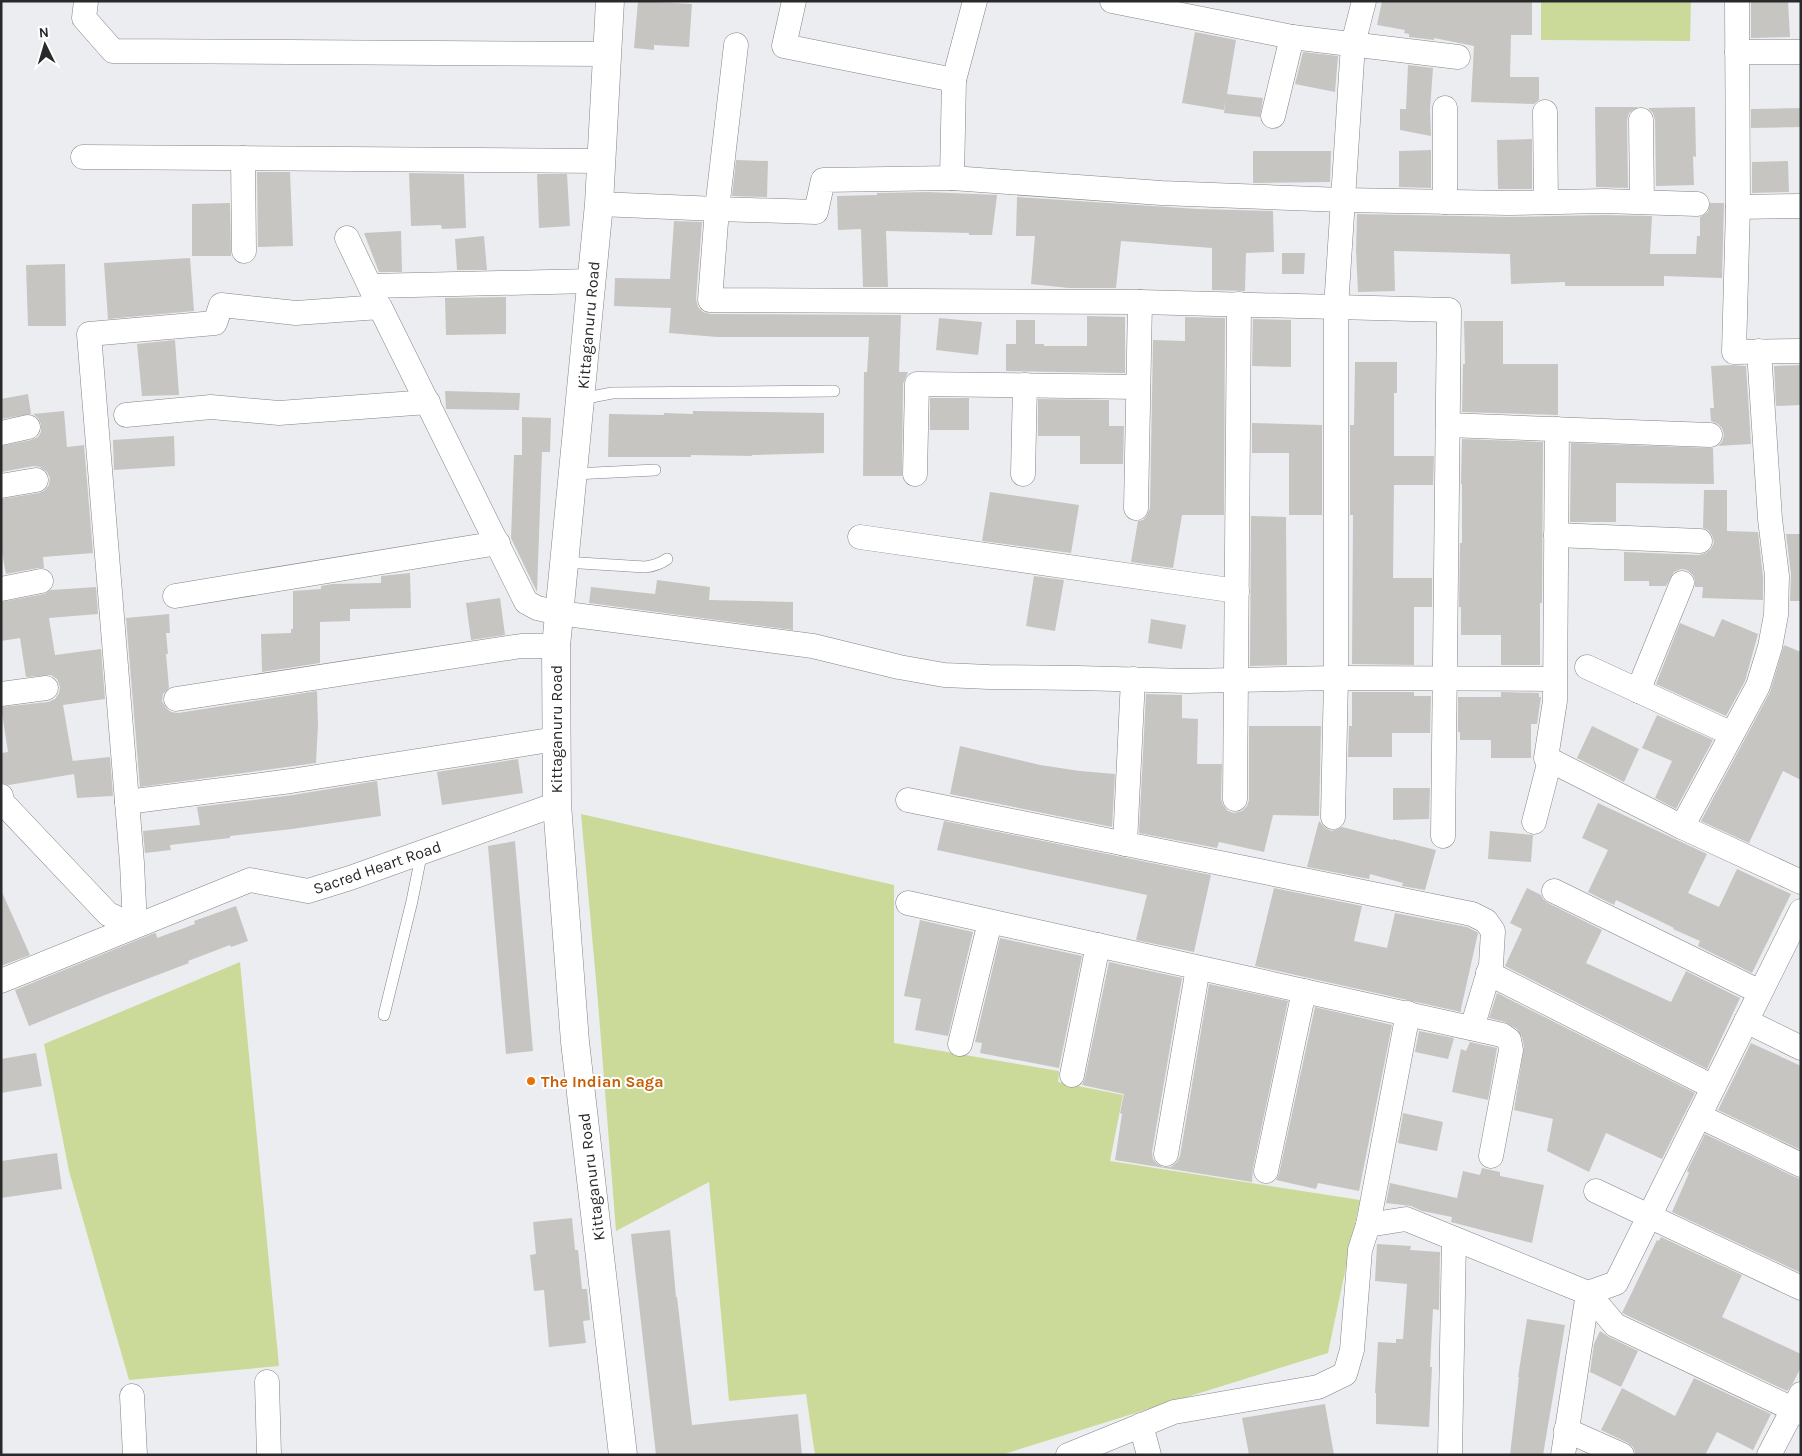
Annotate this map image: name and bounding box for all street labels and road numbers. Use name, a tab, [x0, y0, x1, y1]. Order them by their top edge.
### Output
street label: Kittaganuru Road	[573, 260, 604, 390]
street label: Kittaganuru Road	[547, 665, 566, 793]
street label: Sacred Heart Road	[311, 837, 444, 898]
street label: Kittaganuru Road	[574, 1112, 609, 1242]

